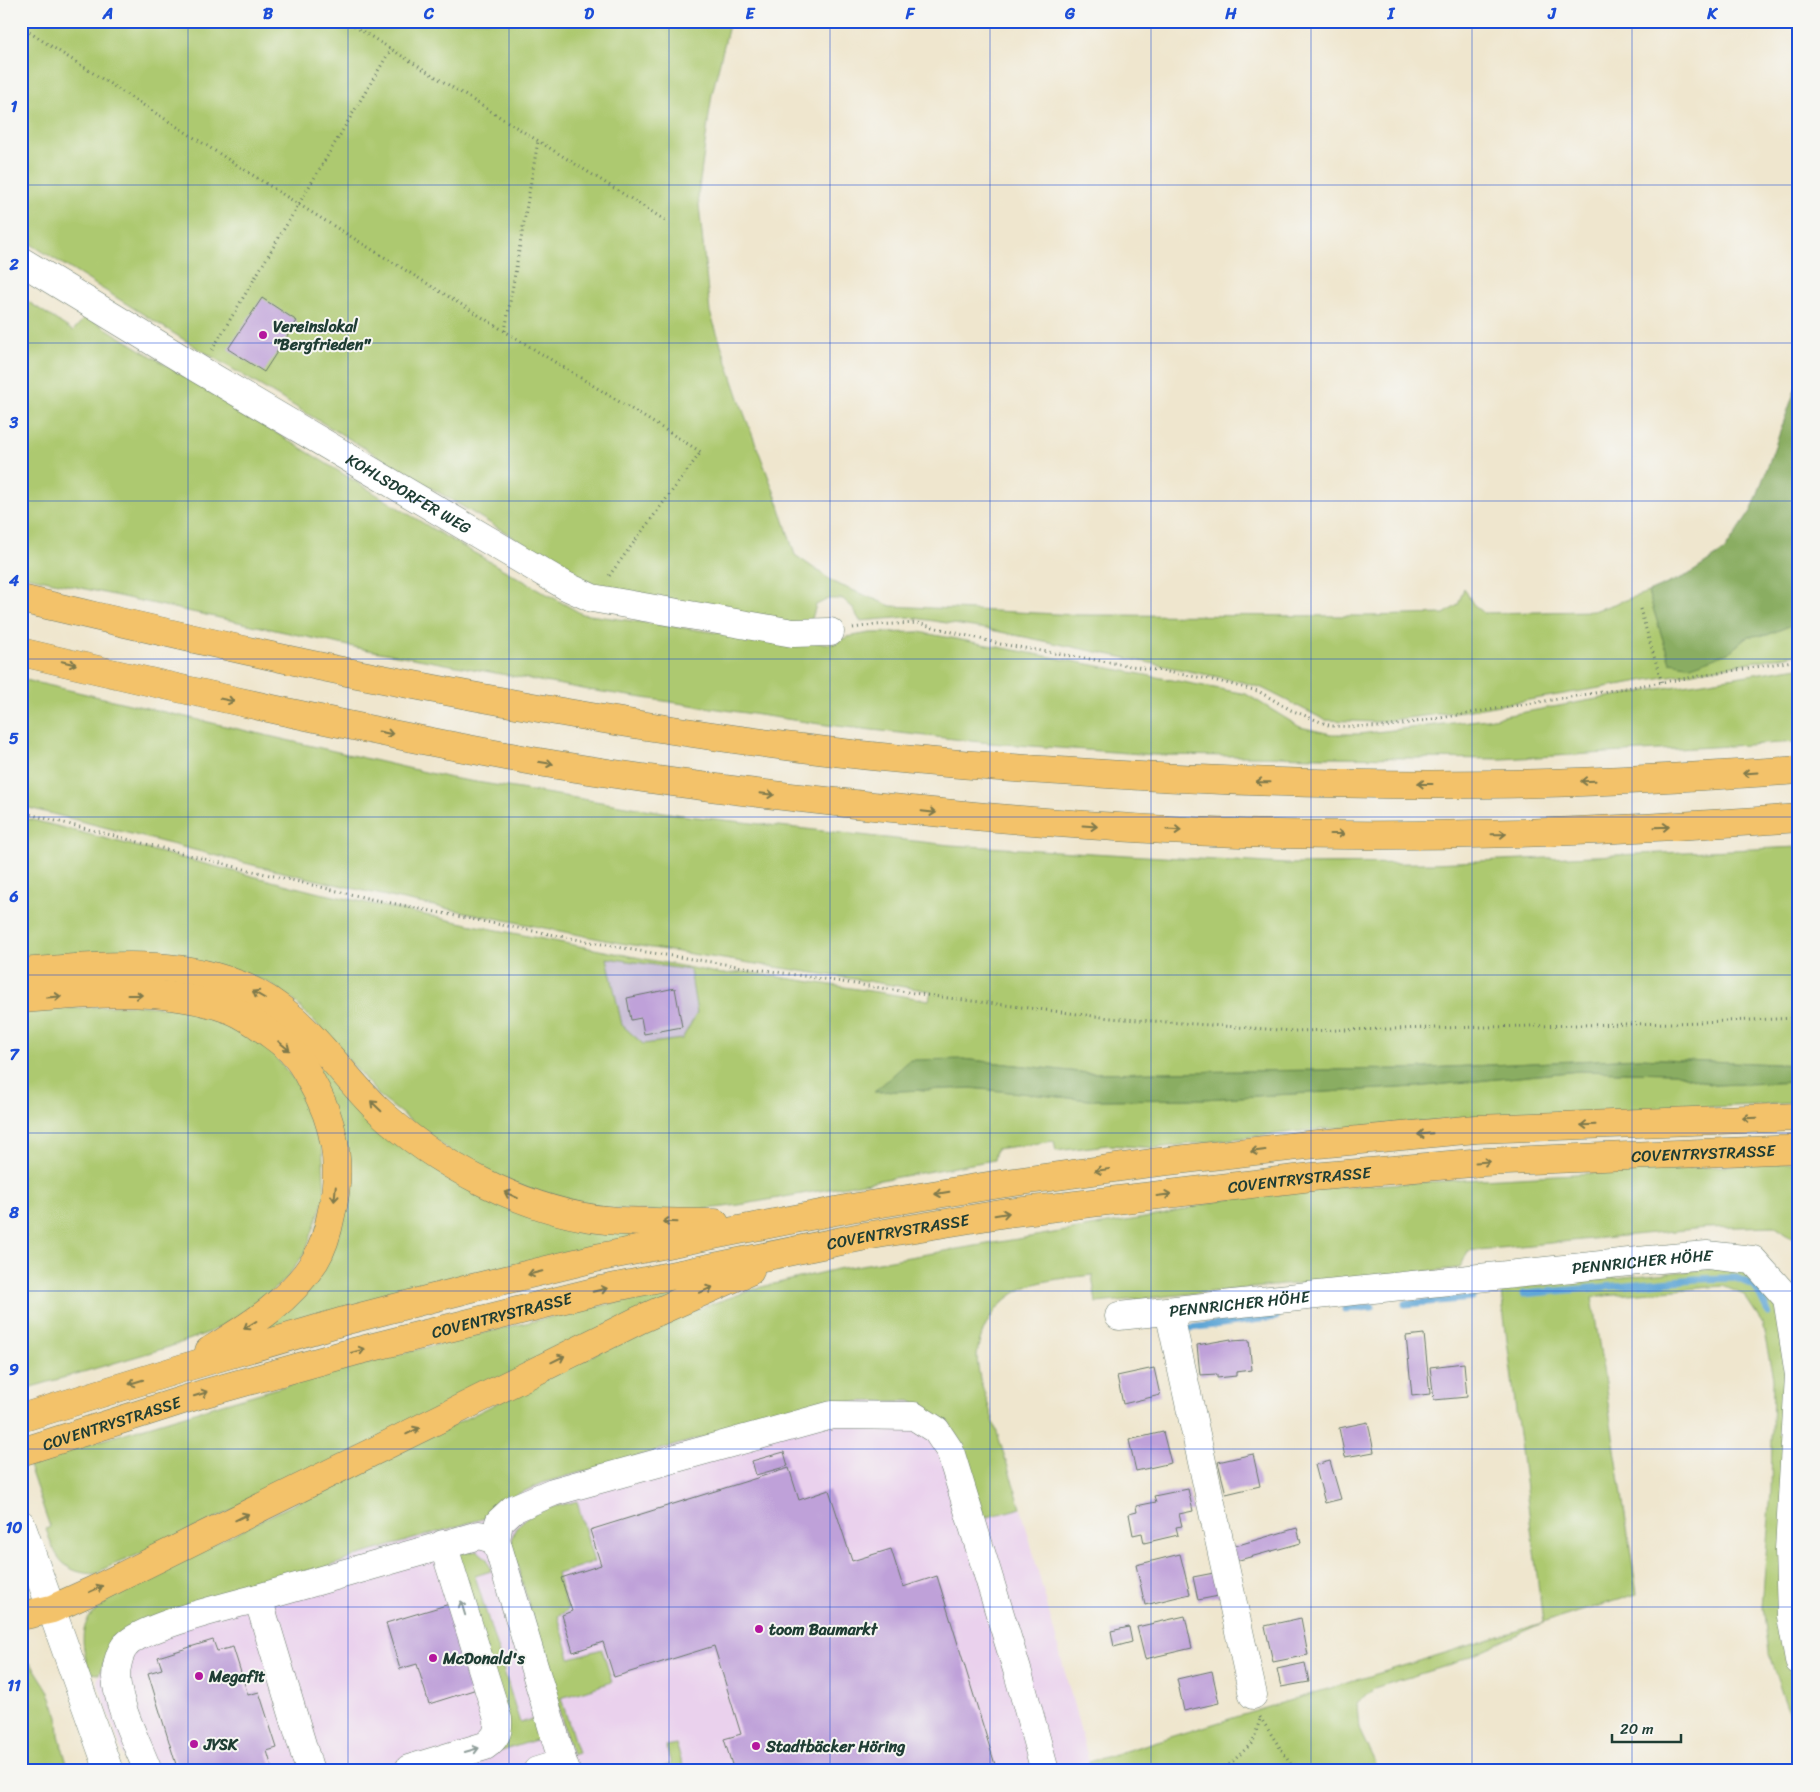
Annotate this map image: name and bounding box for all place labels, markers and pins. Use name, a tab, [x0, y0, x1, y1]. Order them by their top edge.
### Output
place label: Vereinslokal "Bergfrieden"	[273, 312, 372, 359]
marker: Vereinslokal "Bergfrieden"	[257, 329, 269, 341]
place label: toom Baumarkt	[769, 1615, 879, 1644]
marker: toom Baumarkt	[753, 1623, 765, 1635]
place label: McDonald's	[442, 1644, 525, 1673]
marker: McDonald's	[427, 1652, 439, 1664]
place label: Megafit	[208, 1662, 265, 1691]
marker: Megafit	[193, 1670, 205, 1682]
place label: JYSK	[203, 1730, 239, 1759]
place label: Stadtbäcker Höring	[765, 1732, 906, 1761]
marker: JYSK	[188, 1738, 200, 1750]
marker: Stadtbäcker Höring	[750, 1740, 762, 1752]

